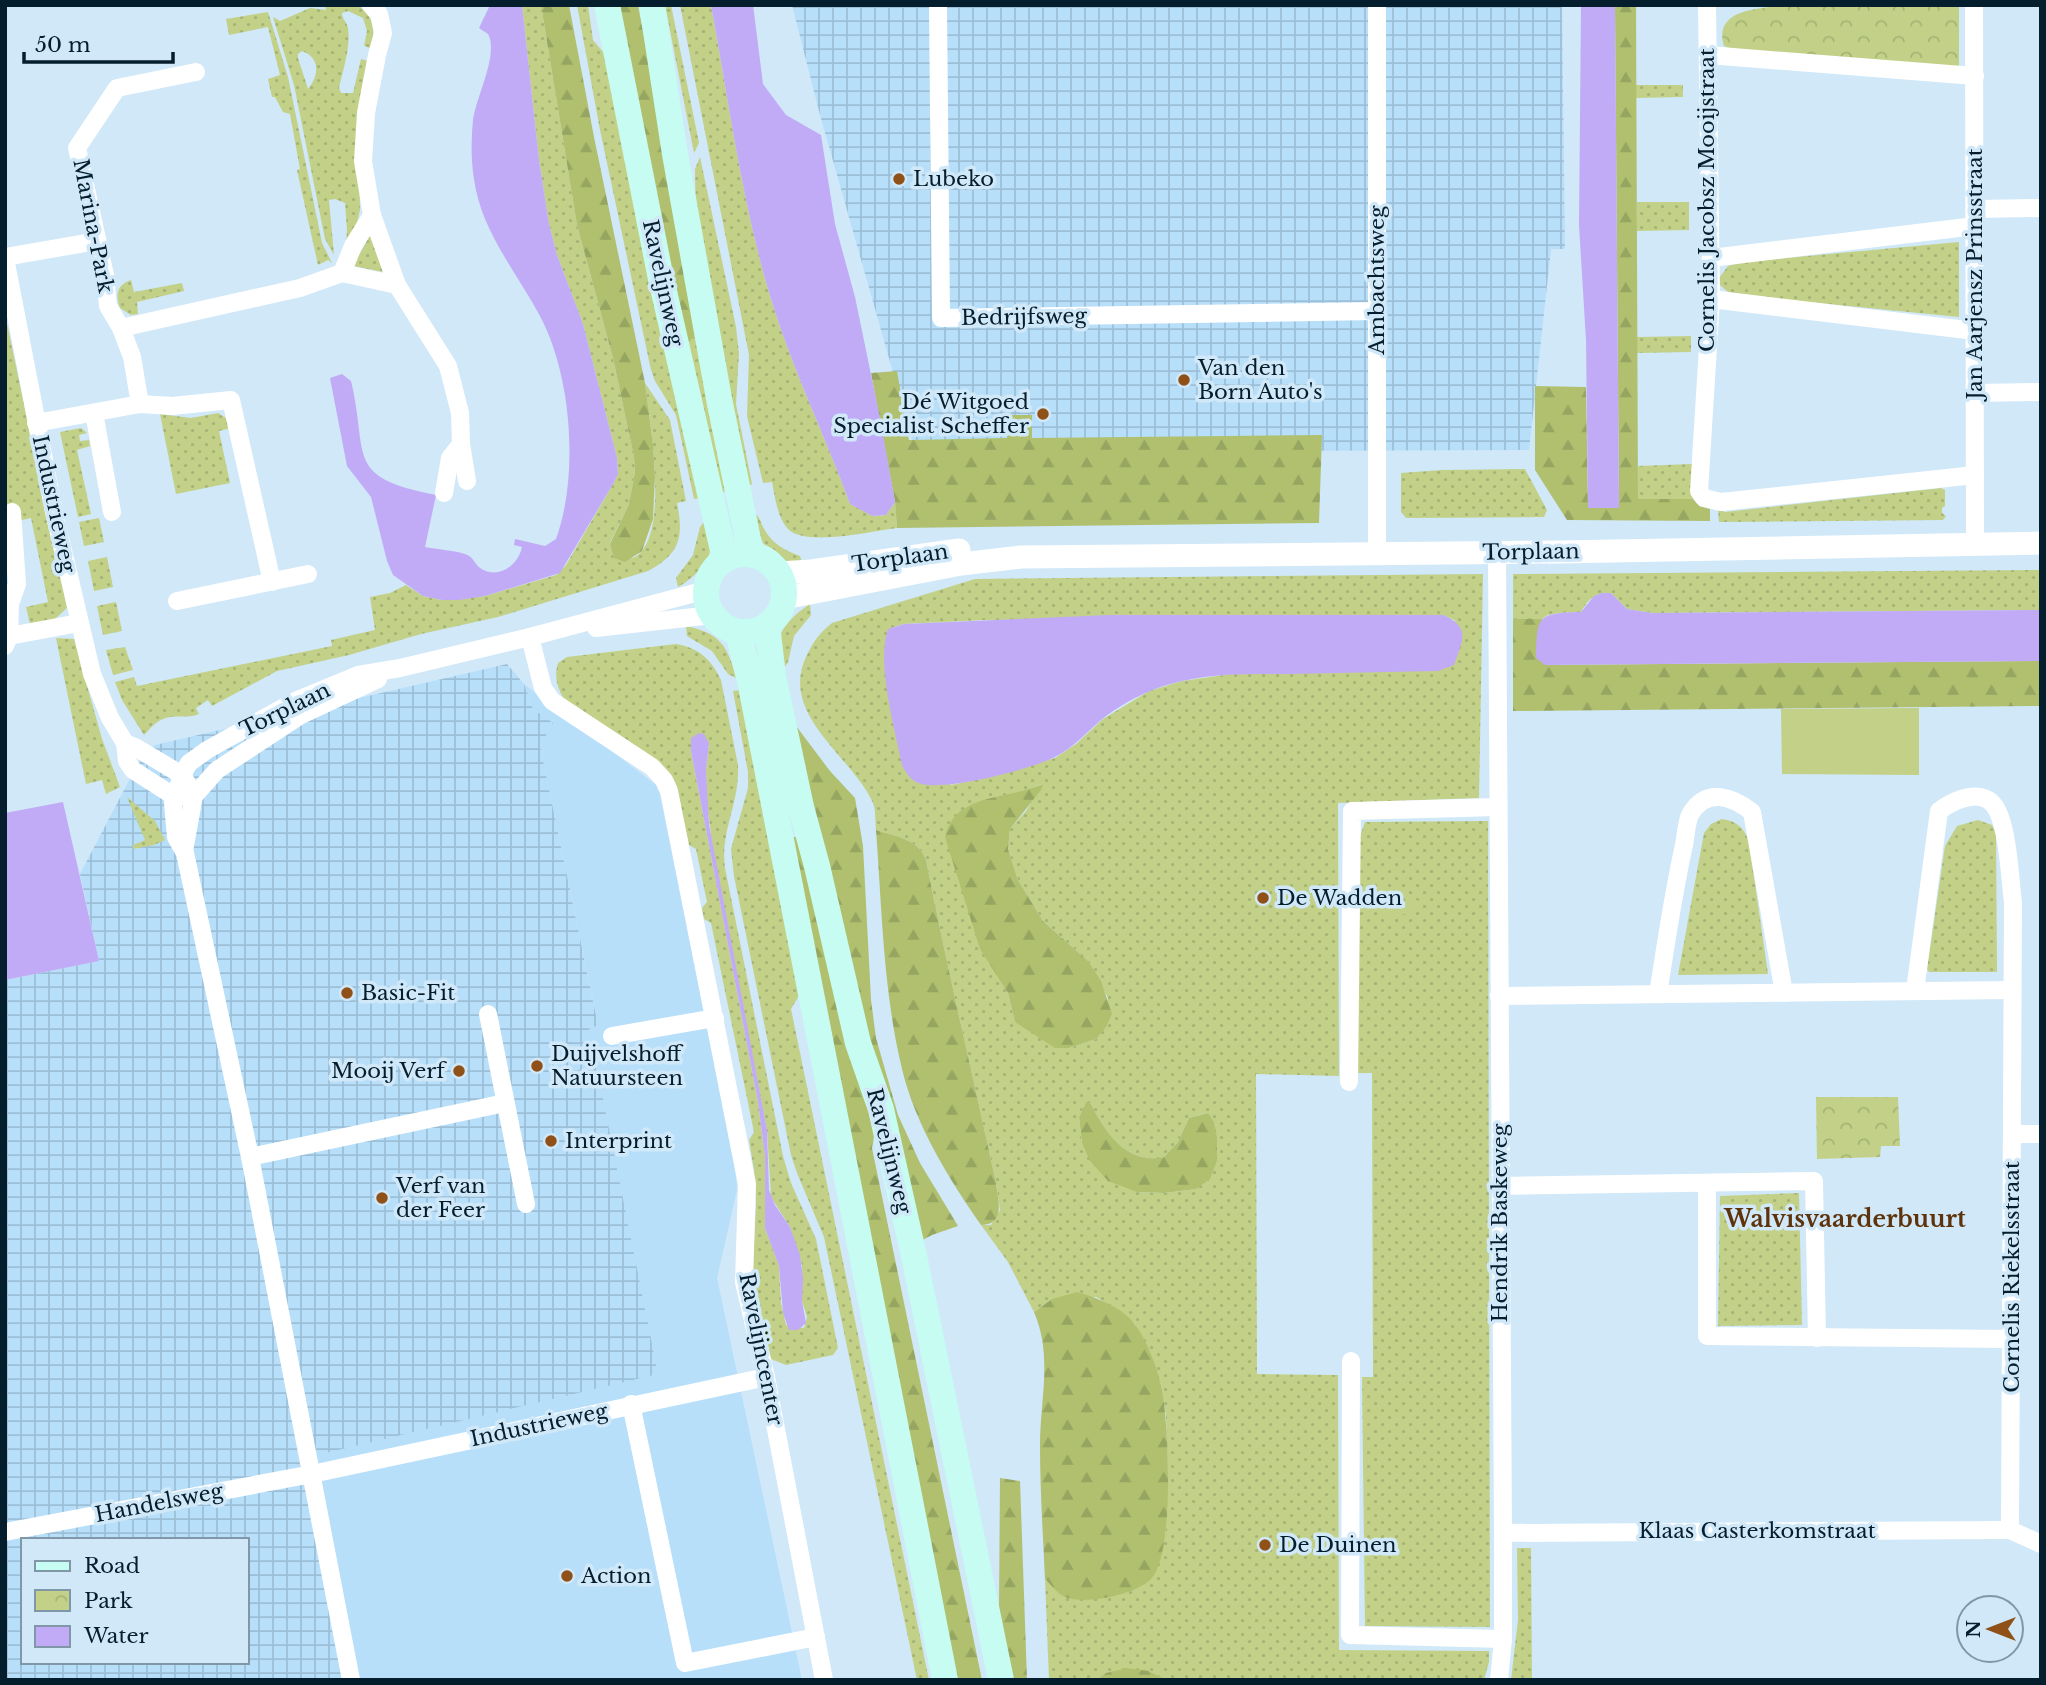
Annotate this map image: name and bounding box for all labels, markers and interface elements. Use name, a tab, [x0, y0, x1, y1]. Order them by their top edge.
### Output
scale bar	[24, 21, 173, 65]
text: 50 m	[35, 32, 91, 58]
street label: Cornelis Jacobsz Mooijstraat	[1694, 48, 1720, 352]
street label: Jan Aarjensz Prinsstraat	[1962, 148, 1988, 403]
street label: Marina-Park	[67, 157, 119, 295]
place label: Lubeko	[913, 166, 994, 192]
marker: Lubeko	[891, 171, 907, 187]
street label: Ambachtsweg	[1364, 205, 1390, 356]
street label: Ravelijnweg	[637, 217, 689, 349]
street label: Bedrijfsweg	[961, 303, 1088, 331]
place label: Van den Born Auto's	[1197, 355, 1323, 405]
marker: Van den Born Auto's	[1176, 372, 1192, 388]
place label: Dé Witgoed Specialist Scheffer	[833, 389, 1029, 439]
marker: Dé Witgoed Specialist Scheffer	[1035, 406, 1051, 422]
street label: Industrieweg	[27, 433, 81, 576]
street label: Torplaan	[850, 538, 950, 578]
street label: Torplaan	[1482, 538, 1580, 566]
street label: Torplaan	[236, 677, 334, 743]
place label: De Wadden	[1277, 885, 1402, 911]
marker: De Wadden	[1255, 890, 1271, 906]
place label: Basic-Fit	[361, 980, 455, 1006]
marker: Basic-Fit	[339, 985, 355, 1001]
place label: Duijvelshoff Natuursteen	[551, 1041, 684, 1091]
place label: Mooij Verf	[331, 1058, 447, 1084]
marker: Duijvelshoff Natuursteen	[529, 1058, 545, 1074]
marker: Mooij Verf	[451, 1063, 467, 1079]
street label: Ravelijnweg	[861, 1085, 917, 1217]
street label: Hendrik Baskeweg	[1487, 1123, 1513, 1322]
place label: Interprint	[565, 1128, 672, 1154]
marker: Interprint	[543, 1133, 559, 1149]
street label: Cornelis Riekelsstraat	[1999, 1161, 2025, 1393]
place label: Verf van der Feer	[395, 1173, 486, 1223]
marker: Verf van der Feer	[374, 1190, 390, 1206]
district label: Walvisvaarderbuurt	[1723, 1205, 1966, 1233]
street label: Ravelijncenter	[733, 1271, 789, 1427]
street label: Industrieweg	[468, 1398, 611, 1452]
street label: Handelsweg	[93, 1478, 226, 1528]
street label: Klaas Casterkomstraat	[1638, 1518, 1876, 1544]
place label: De Duinen	[1279, 1532, 1396, 1558]
marker: De Duinen	[1257, 1537, 1273, 1553]
legend	[21, 1538, 248, 1664]
text: Road	[84, 1553, 140, 1579]
place label: Action	[580, 1563, 651, 1589]
marker: Action	[559, 1568, 575, 1584]
text: Park	[84, 1588, 133, 1614]
north arrow	[1955, 1594, 2025, 1664]
text: N	[1962, 1620, 1985, 1638]
text: Water	[83, 1623, 148, 1649]

